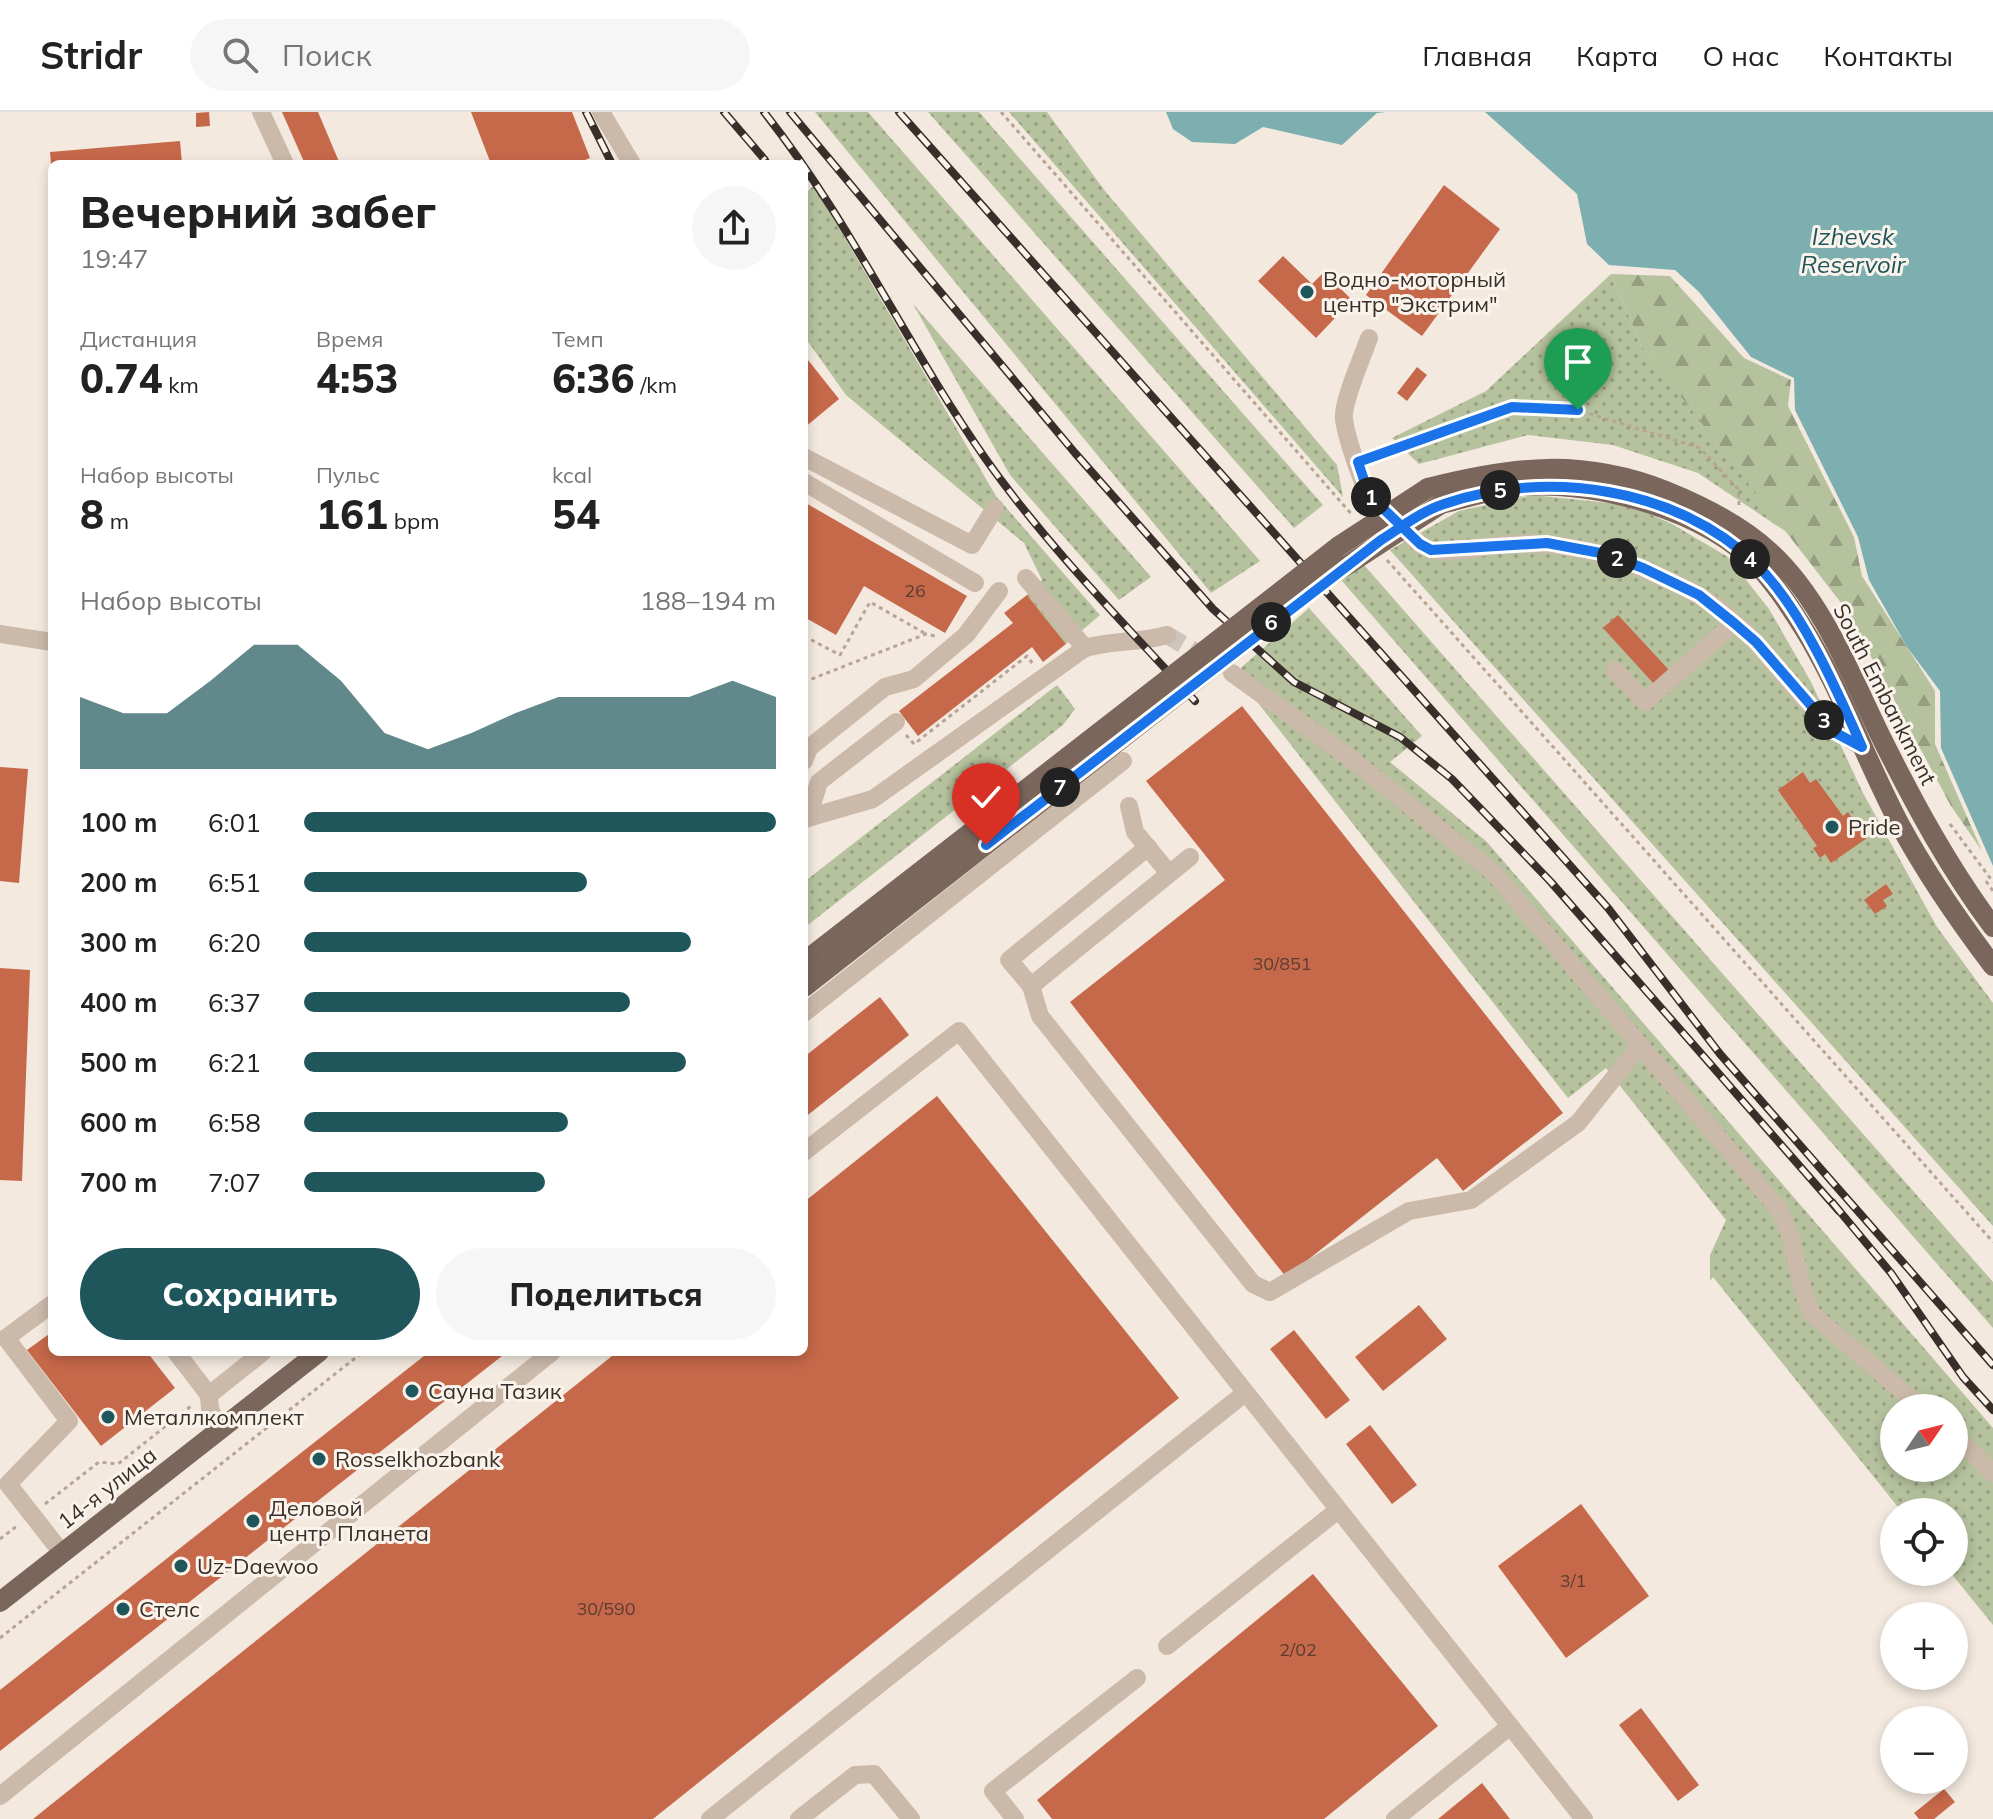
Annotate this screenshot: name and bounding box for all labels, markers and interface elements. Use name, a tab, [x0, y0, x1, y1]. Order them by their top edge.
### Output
search box	[190, 19, 750, 91]
text: Stridr	[40, 31, 142, 79]
icon: search	[218, 33, 262, 77]
text: Поиск	[282, 36, 372, 74]
text: Главная	[1422, 38, 1532, 73]
text: Карта	[1576, 38, 1658, 73]
text: О нас	[1702, 38, 1779, 73]
text: Контакты	[1823, 38, 1953, 73]
text: Вечерний забег	[80, 184, 436, 239]
button: share	[692, 186, 776, 270]
water label: Izhevsk Reservoir	[1801, 221, 1907, 279]
text: 19:47	[80, 242, 148, 275]
place label: Водно-моторный центр "Экстрим"	[1323, 265, 1506, 318]
marker: Водно-моторный центр "Экстрим"	[1298, 283, 1316, 301]
text: Дистанция	[80, 325, 197, 353]
text: Время	[316, 325, 383, 353]
text: Темп	[552, 325, 604, 353]
pin	[1544, 328, 1612, 410]
icon: arrive	[1556, 340, 1600, 384]
text: 0.74	[80, 353, 162, 403]
text: 4:53	[316, 353, 398, 403]
text: 6:36	[552, 353, 634, 403]
text: km	[162, 371, 199, 399]
text: /km	[634, 371, 677, 399]
text: Набор высоты	[80, 461, 234, 489]
text: Пульс	[316, 461, 380, 489]
text: kcal	[552, 461, 592, 489]
pin: 5	[1480, 470, 1520, 510]
text: 5	[1493, 476, 1507, 504]
pin: 1	[1351, 477, 1391, 517]
text: 1	[1364, 483, 1378, 511]
text: 8	[80, 489, 104, 539]
text: 161	[316, 489, 388, 539]
text: 54	[552, 489, 600, 539]
text: m	[104, 507, 129, 535]
text: bpm	[388, 507, 439, 535]
pin: 2	[1597, 538, 1637, 578]
pin: 4	[1730, 539, 1770, 579]
text: 2	[1610, 544, 1624, 572]
text: 4	[1743, 545, 1757, 573]
house number: 26	[904, 579, 926, 602]
text: Набор высоты	[80, 584, 262, 617]
text: 188–194 m	[640, 584, 776, 617]
street label: South Embankment	[1827, 599, 1943, 790]
pin: 6	[1251, 602, 1291, 642]
text: 6	[1264, 608, 1278, 636]
pin: 3	[1804, 700, 1844, 740]
text: 3	[1817, 706, 1831, 734]
pin	[952, 763, 1020, 845]
pin: 7	[1040, 767, 1080, 807]
text: 7	[1053, 773, 1067, 801]
icon: check	[964, 775, 1008, 819]
text: 100 m	[80, 806, 157, 839]
text: 6:01	[208, 806, 261, 839]
place label: Pride	[1848, 813, 1901, 841]
marker: Pride	[1823, 818, 1841, 836]
text: 200 m	[80, 866, 157, 899]
text: 6:51	[208, 866, 261, 899]
text: 300 m	[80, 926, 157, 959]
text: 6:20	[208, 926, 261, 959]
house number: 30/851	[1252, 952, 1312, 975]
text: 400 m	[80, 986, 157, 1019]
text: 6:37	[208, 986, 261, 1019]
text: 500 m	[80, 1046, 157, 1079]
text: 6:21	[208, 1046, 261, 1079]
text: 600 m	[80, 1106, 157, 1139]
text: 6:58	[208, 1106, 261, 1139]
text: 700 m	[80, 1166, 157, 1199]
text: 7:07	[208, 1166, 261, 1199]
button: Сохранить	[80, 1248, 420, 1340]
button: Поделиться	[436, 1248, 776, 1340]
place label: Сауна Тазик	[428, 1377, 562, 1405]
marker: Сауна Тазик	[403, 1382, 421, 1400]
north arrow	[1880, 1394, 1968, 1482]
map controls	[1880, 1394, 1968, 1794]
place label: Металлкомплект	[124, 1403, 304, 1431]
marker: Металлкомплект	[99, 1408, 117, 1426]
street label: 14-я улица	[52, 1441, 162, 1535]
place label: Rosselkhozbank	[335, 1445, 501, 1473]
marker: Rosselkhozbank	[310, 1450, 328, 1468]
place label: Деловой центр Планета	[269, 1494, 429, 1547]
button: locate	[1880, 1498, 1968, 1586]
marker: Деловой центр Планета	[244, 1512, 262, 1530]
place label: Uz-Daewoo	[197, 1552, 319, 1580]
marker: Uz-Daewoo	[172, 1557, 190, 1575]
house number: 3/1	[1560, 1569, 1586, 1592]
place label: Стелс	[139, 1595, 200, 1623]
house number: 30/590	[576, 1597, 636, 1620]
marker: Стелс	[114, 1600, 132, 1618]
button: +	[1880, 1602, 1968, 1690]
house number: 2/02	[1279, 1638, 1317, 1661]
button: −	[1880, 1706, 1968, 1794]

